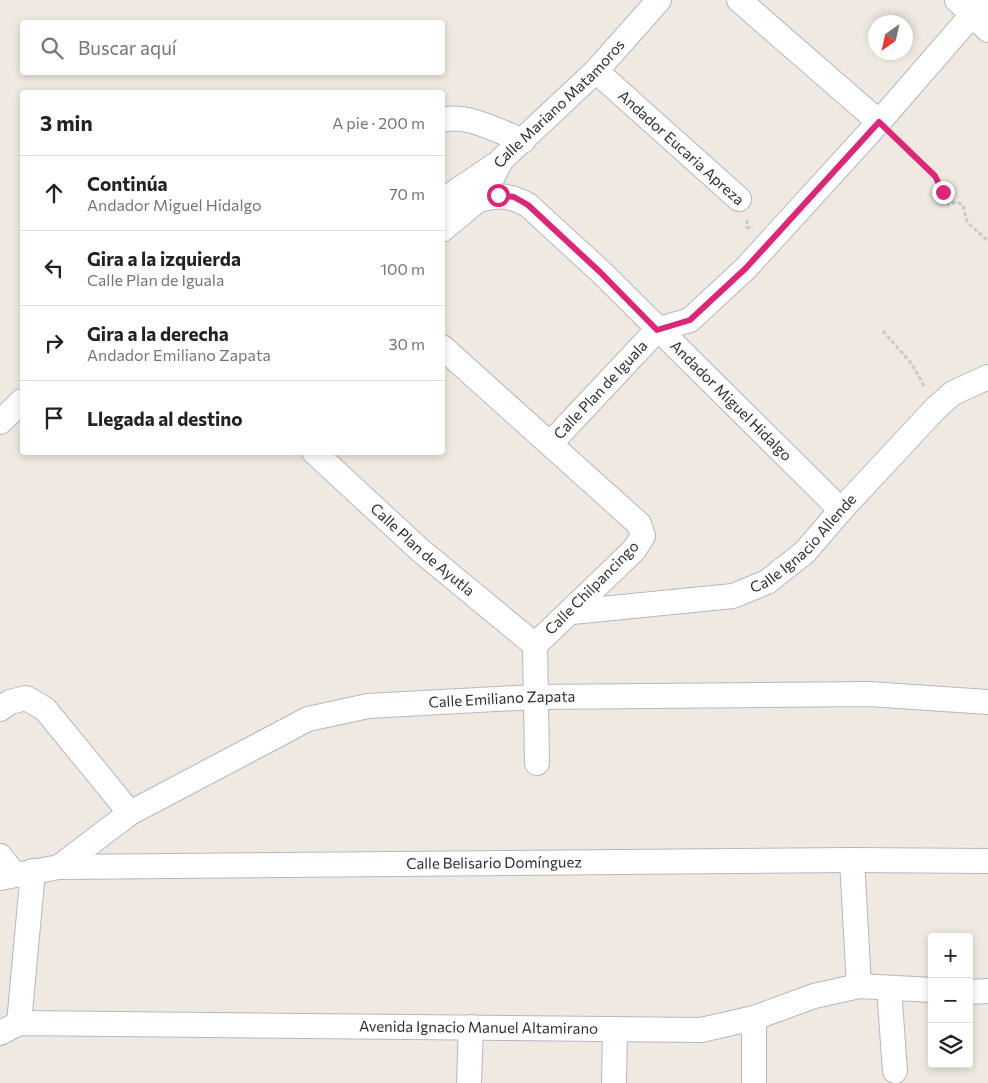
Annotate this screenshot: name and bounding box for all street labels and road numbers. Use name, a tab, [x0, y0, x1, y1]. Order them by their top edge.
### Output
street label: Calle Mariano Matamoros	[489, 35, 628, 170]
street label: Andador Eucaria Apreza	[615, 86, 748, 209]
street label: Calle Plan de Iguala	[549, 336, 651, 443]
street label: Andador Miguel Hidalgo	[667, 336, 796, 464]
street label: Calle Ignacio Allende	[747, 490, 860, 596]
street label: Calle Plan de Ayutla	[367, 499, 479, 599]
street label: Calle Chilpancingo	[541, 537, 642, 638]
street label: Calle Emiliano Zapata	[428, 687, 575, 711]
street label: Calle Belisario Domínguez	[406, 852, 582, 872]
street label: Avenida Ignacio Manuel Altamirano	[359, 1016, 598, 1037]

